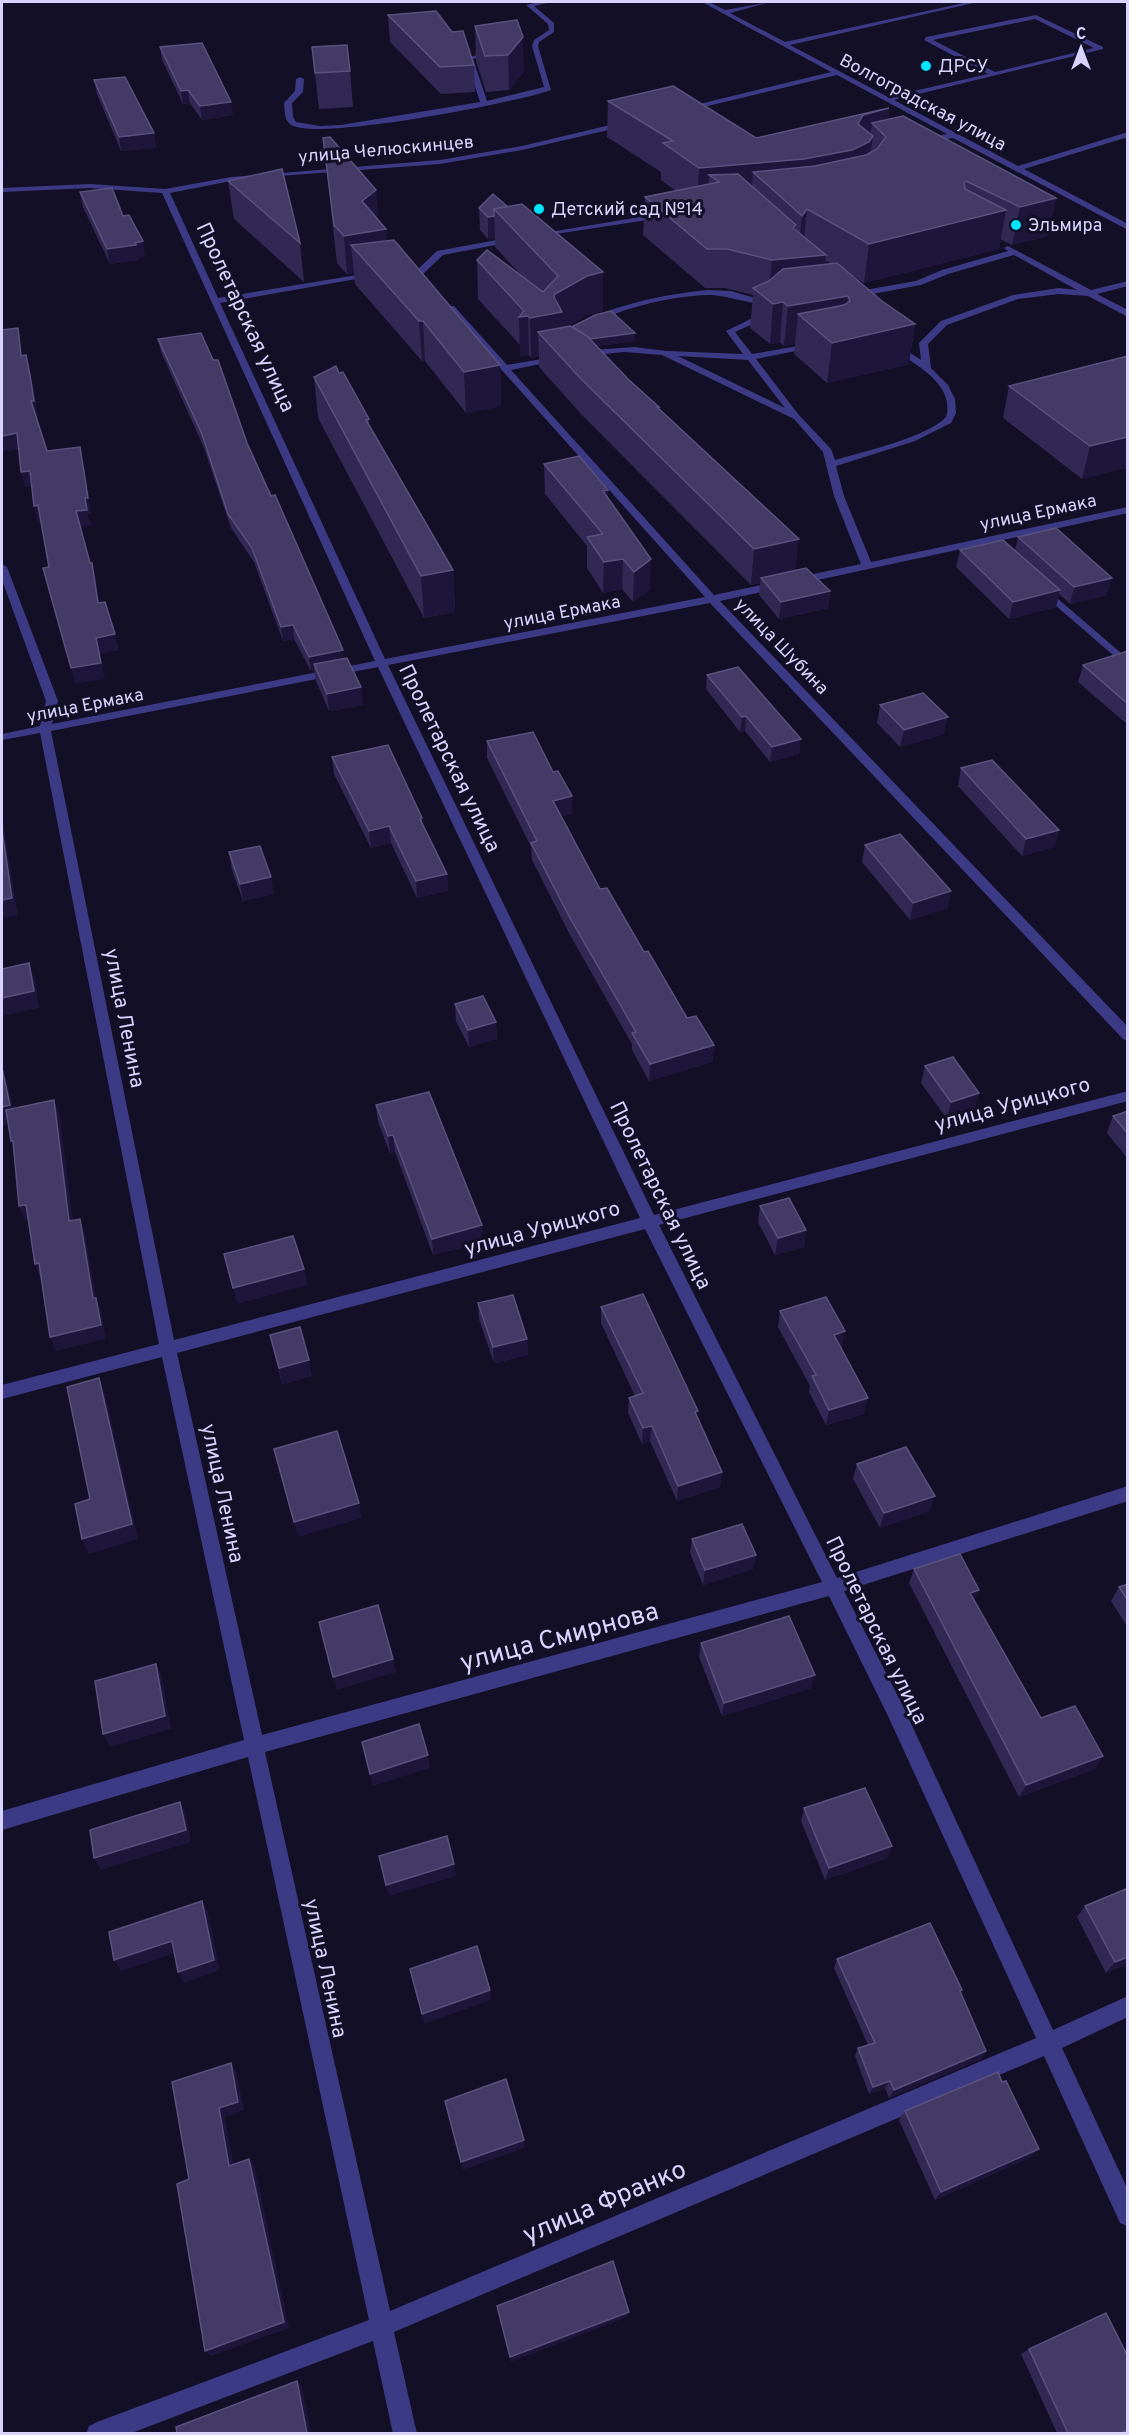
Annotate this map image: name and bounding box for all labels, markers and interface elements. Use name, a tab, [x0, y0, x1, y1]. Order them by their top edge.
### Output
north arrow	[1051, 18, 1111, 78]
text: С	[1076, 25, 1086, 45]
street label: Волгоградская улица	[835, 50, 1010, 157]
place label: ДРСУ	[938, 56, 989, 79]
marker: ДРСУ	[919, 59, 933, 73]
street label: улица Челюскинцев	[297, 131, 475, 170]
place label: Детский сад №14	[551, 199, 703, 222]
marker: Детский сад №14	[532, 202, 546, 216]
place label: Эльмира	[1028, 215, 1102, 238]
street label: Пролетарская улица	[189, 218, 300, 417]
marker: Эльмира	[1009, 218, 1023, 232]
street label: улица Ермака	[978, 490, 1099, 537]
street label: улица Ермака	[502, 591, 623, 636]
street label: улица Шубина	[729, 594, 833, 700]
street label: Пролетарская улица	[391, 660, 506, 857]
street label: улица Ермака	[25, 684, 146, 729]
street label: улица Ленина	[97, 946, 150, 1090]
street label: улица Урицкого	[931, 1072, 1093, 1139]
street label: Пролетарская улица	[602, 1097, 717, 1294]
street label: улица Урицкого	[461, 1196, 623, 1263]
street label: улица Ленина	[194, 1421, 249, 1565]
street label: Пролетарская улица	[818, 1532, 933, 1729]
street label: улица Смирнова	[457, 1596, 663, 1681]
street label: улица Ленина	[297, 1896, 352, 2040]
street label: улица Франко	[518, 2154, 692, 2253]

